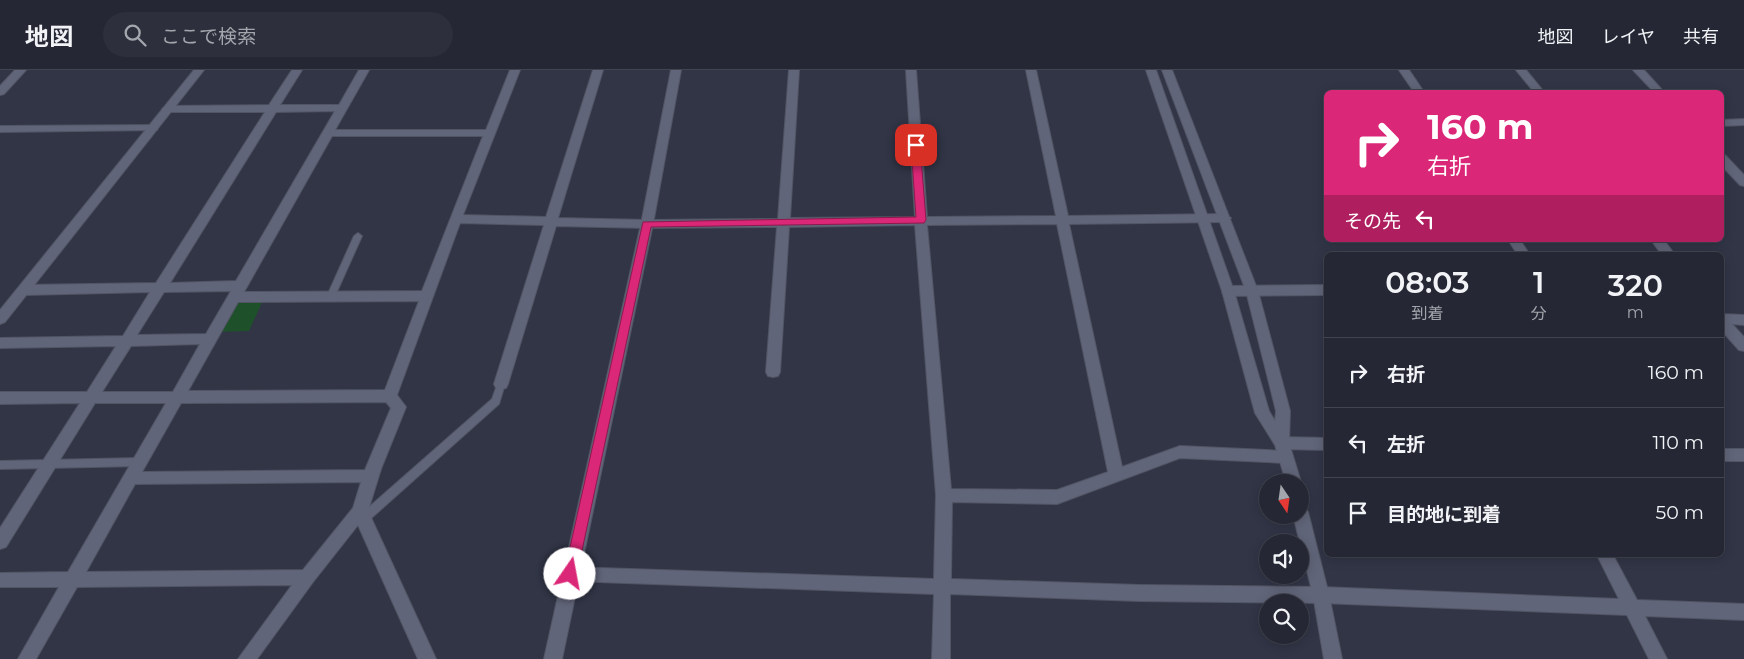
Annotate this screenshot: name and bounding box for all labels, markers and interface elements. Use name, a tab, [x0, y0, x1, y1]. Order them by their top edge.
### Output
search box	[103, 12, 453, 57]
icon: search	[121, 21, 149, 49]
text: 地図	[25, 22, 73, 51]
text: ここで検索	[161, 25, 256, 48]
text: 地図	[1538, 26, 1574, 48]
text: レイヤ	[1602, 26, 1655, 48]
text: 共有	[1683, 26, 1719, 48]
text: 160 m	[1427, 105, 1533, 148]
icon: right	[1344, 110, 1409, 175]
pin	[895, 124, 937, 166]
icon: arrive	[902, 131, 930, 159]
text: 右折	[1427, 153, 1471, 180]
icon: left	[1411, 205, 1439, 233]
text: その先	[1344, 210, 1401, 233]
text: 08:03	[1385, 264, 1470, 301]
text: 1	[1533, 264, 1544, 301]
text: 320	[1608, 267, 1663, 304]
text: m	[1627, 303, 1644, 322]
text: 到着	[1411, 304, 1443, 323]
text: 分	[1531, 304, 1547, 323]
icon: right	[1344, 359, 1372, 387]
text: 160 m	[1648, 361, 1704, 384]
text: 右折	[1387, 363, 1425, 386]
icon: left	[1344, 429, 1372, 457]
text: 110 m	[1653, 431, 1704, 454]
text: 左折	[1387, 433, 1425, 456]
north arrow	[1259, 474, 1309, 524]
map controls	[1259, 474, 1309, 644]
icon: arrive	[1344, 499, 1372, 527]
text: 50 m	[1656, 501, 1704, 524]
text: 目的地に到着	[1387, 503, 1501, 526]
button: sound	[1259, 534, 1309, 584]
position arrow	[543, 547, 595, 599]
button: search	[1259, 594, 1309, 644]

